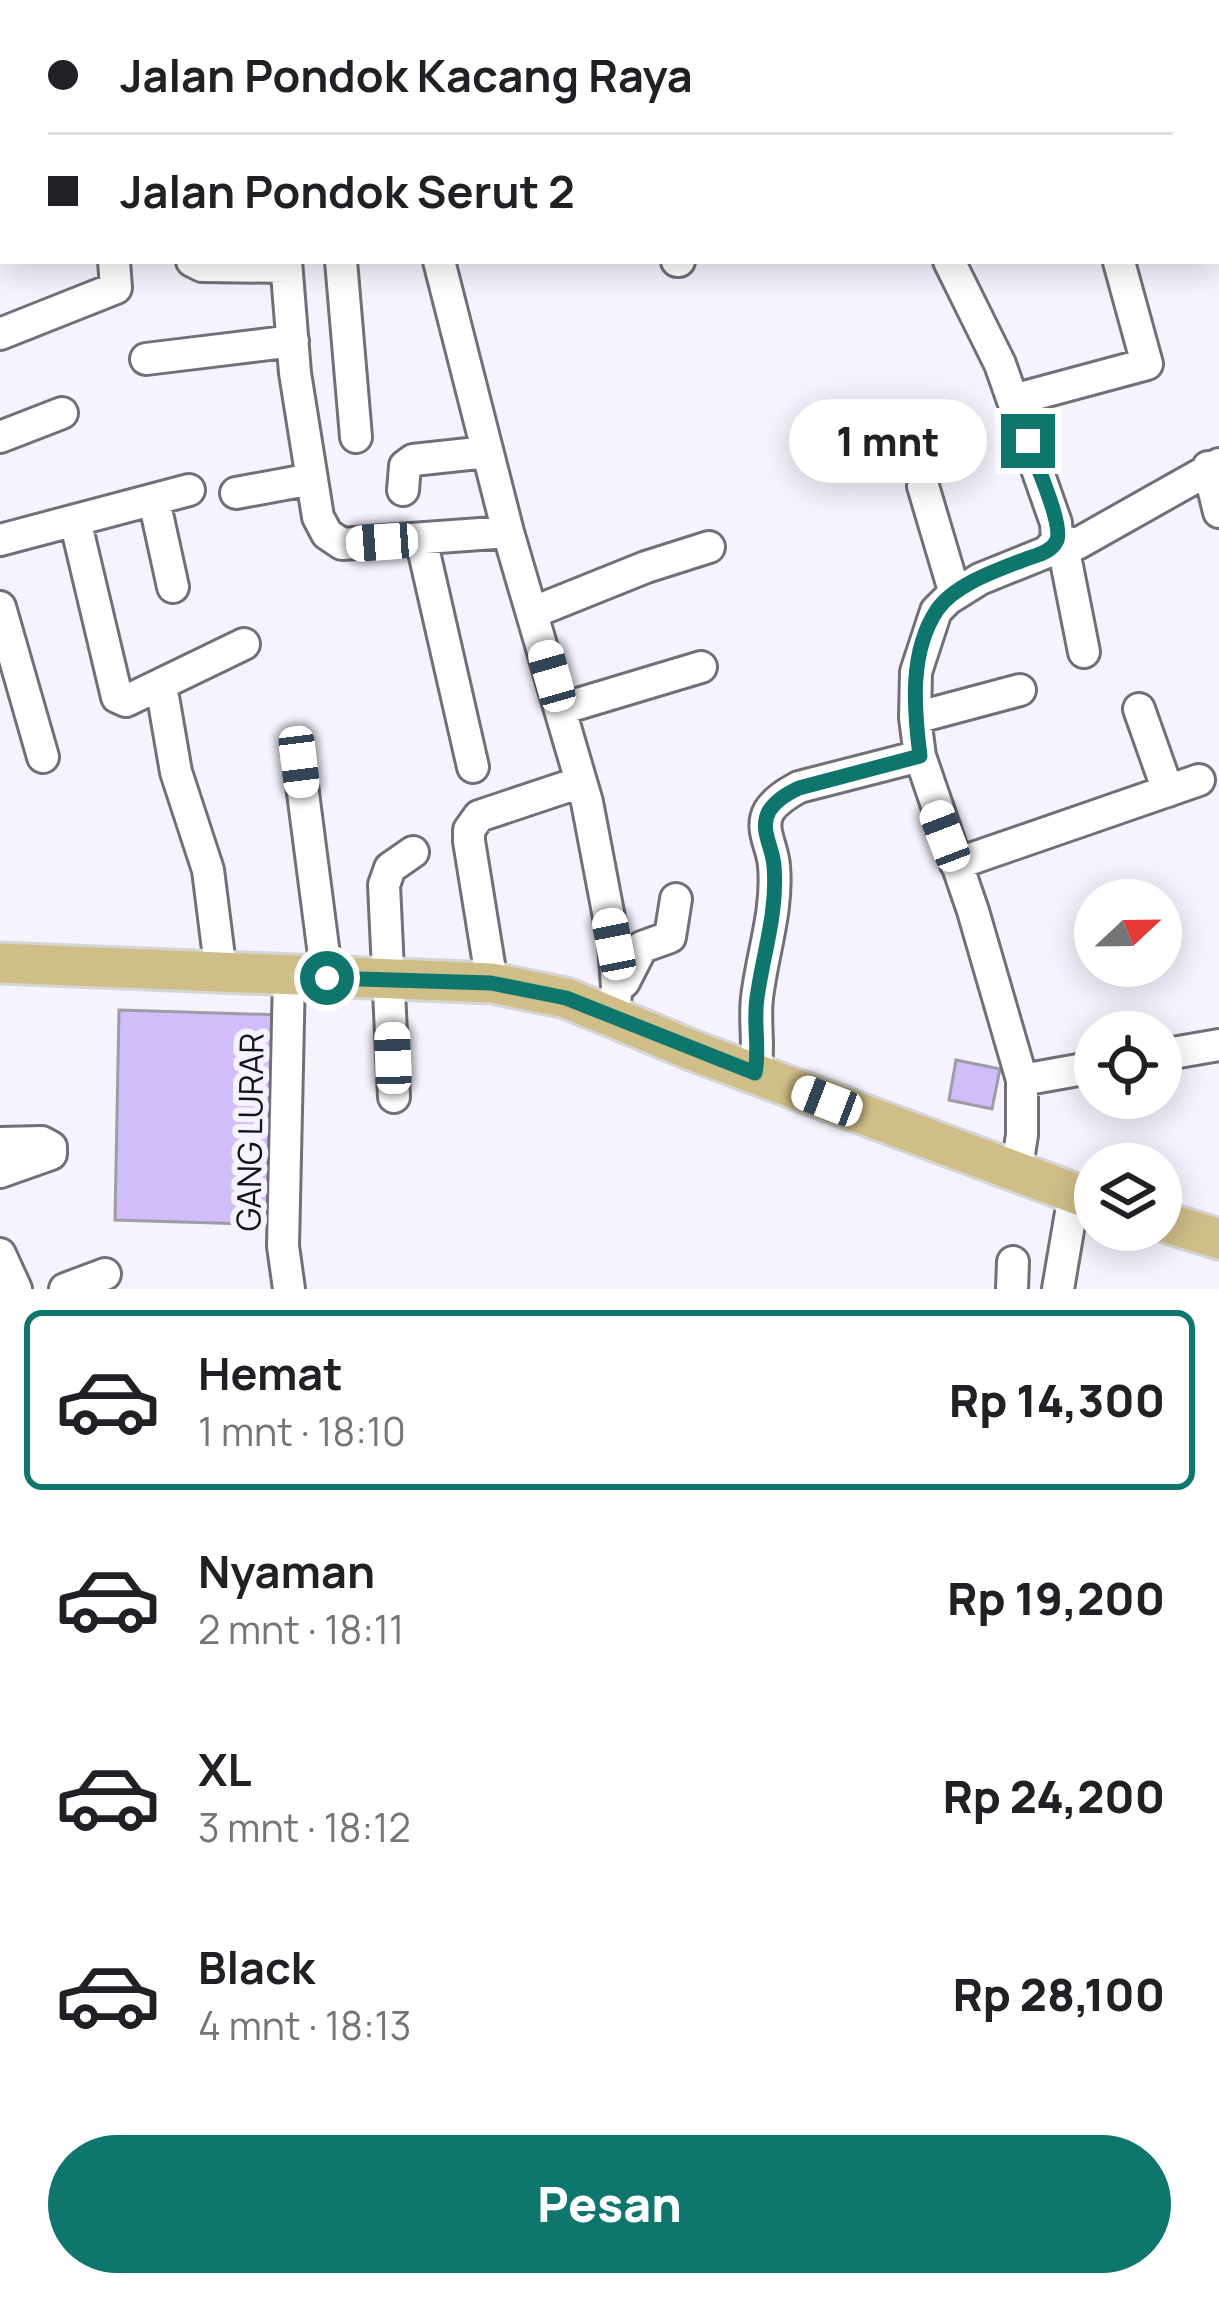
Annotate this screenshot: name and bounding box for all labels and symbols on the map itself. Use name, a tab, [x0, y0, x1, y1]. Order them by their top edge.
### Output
callout: 1 mnt	[788, 399, 986, 483]
route end	[1001, 414, 1055, 468]
car	[345, 522, 419, 562]
car	[525, 636, 579, 716]
car	[277, 724, 321, 800]
car	[915, 796, 975, 876]
north arrow	[1074, 879, 1182, 987]
car	[589, 905, 639, 983]
route start	[300, 951, 354, 1005]
car	[374, 1021, 412, 1095]
street label: GANG LURAR	[225, 1032, 274, 1232]
car	[787, 1071, 867, 1131]

